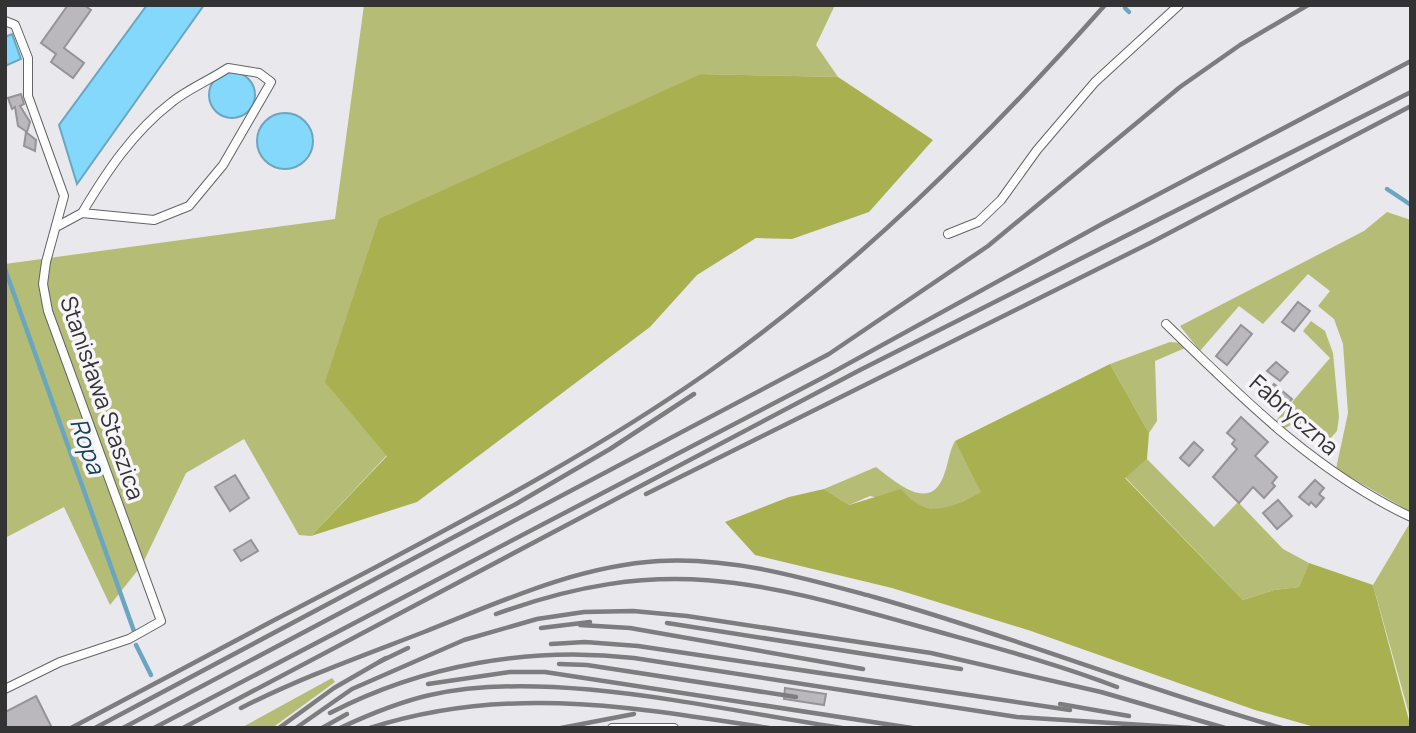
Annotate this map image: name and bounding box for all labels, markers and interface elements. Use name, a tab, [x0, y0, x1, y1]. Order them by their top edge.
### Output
street label: Stanisława Staszica	[53, 292, 153, 504]
street label: Fabryczna	[1243, 367, 1346, 462]
water label: Ropa	[63, 413, 114, 479]

